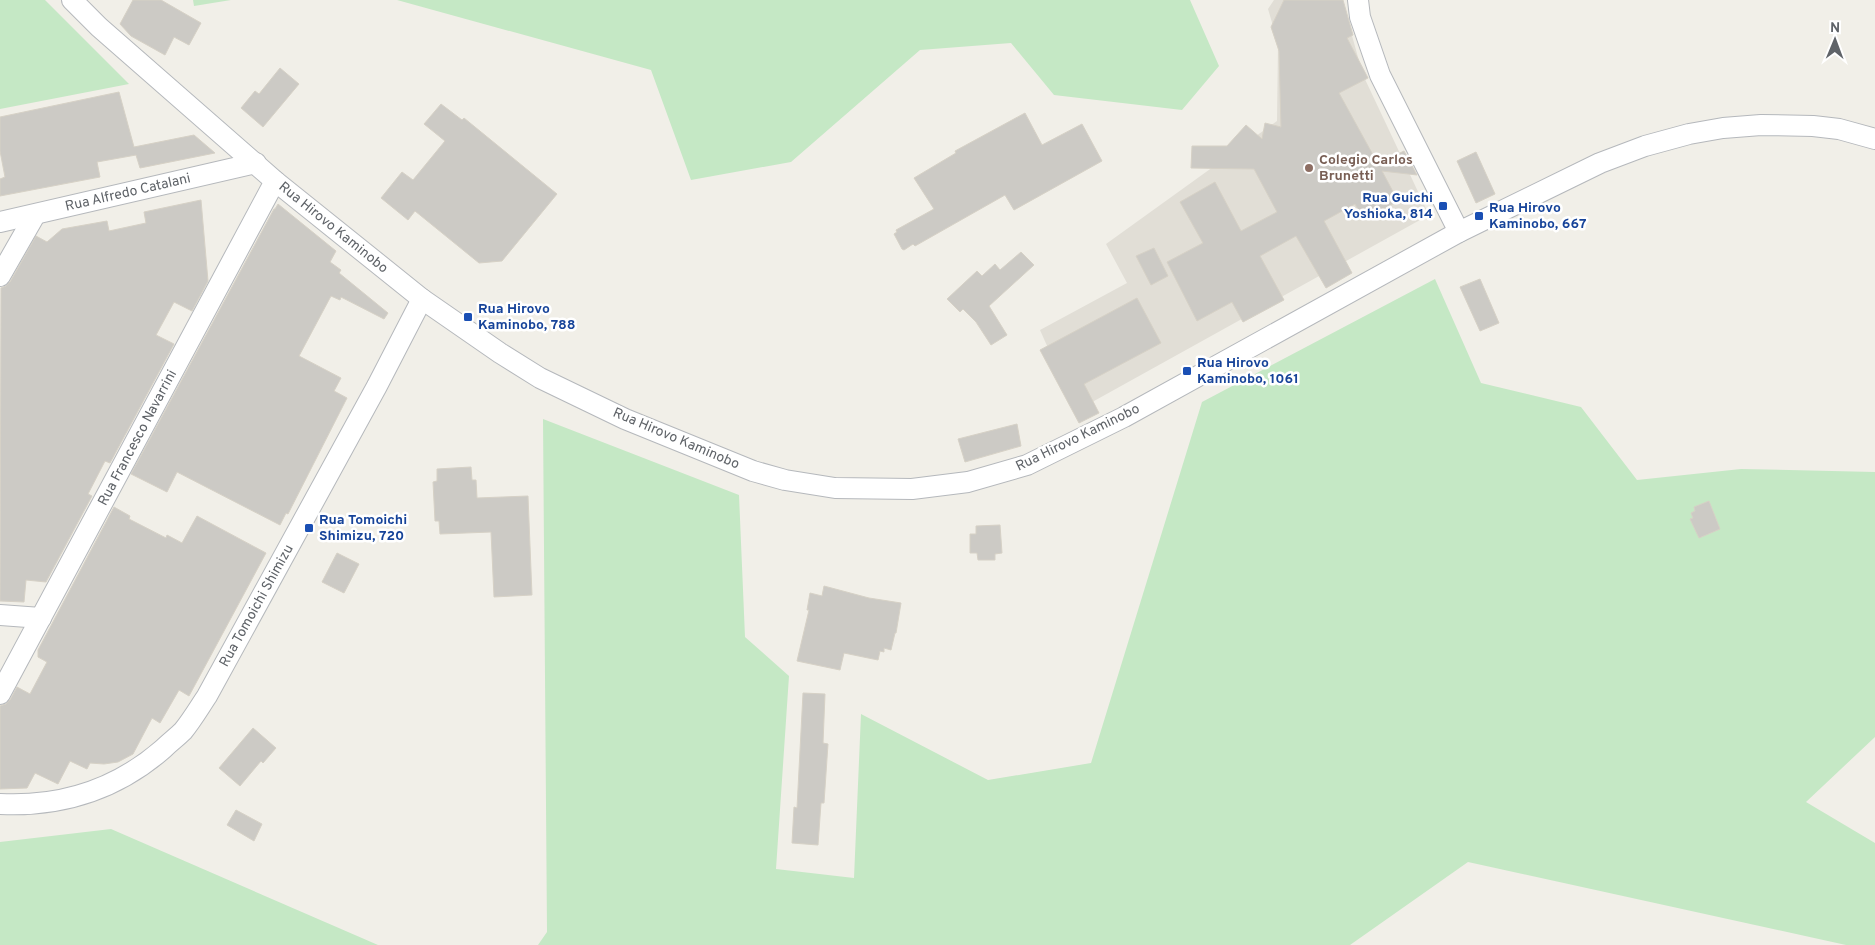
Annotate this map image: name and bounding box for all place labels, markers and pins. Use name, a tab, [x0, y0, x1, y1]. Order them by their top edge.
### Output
place label: Colegio Carlos Brunetti	[1319, 152, 1413, 185]
marker: Colegio Carlos Brunetti	[1303, 162, 1315, 174]
place label: Rua Guichi Yoshioka, 814	[1344, 190, 1433, 223]
marker: Rua Guichi Yoshioka, 814	[1437, 200, 1449, 212]
place label: Rua Hirovo Kaminobo, 667	[1489, 200, 1587, 233]
marker: Rua Hirovo Kaminobo, 667	[1473, 210, 1485, 222]
place label: Rua Hirovo Kaminobo, 788	[478, 301, 576, 334]
marker: Rua Hirovo Kaminobo, 788	[462, 311, 474, 323]
place label: Rua Hirovo Kaminobo, 1061	[1197, 355, 1299, 388]
marker: Rua Hirovo Kaminobo, 1061	[1181, 365, 1193, 377]
place label: Rua Tomoichi Shimizu, 720	[319, 512, 407, 545]
marker: Rua Tomoichi Shimizu, 720	[303, 522, 315, 534]

